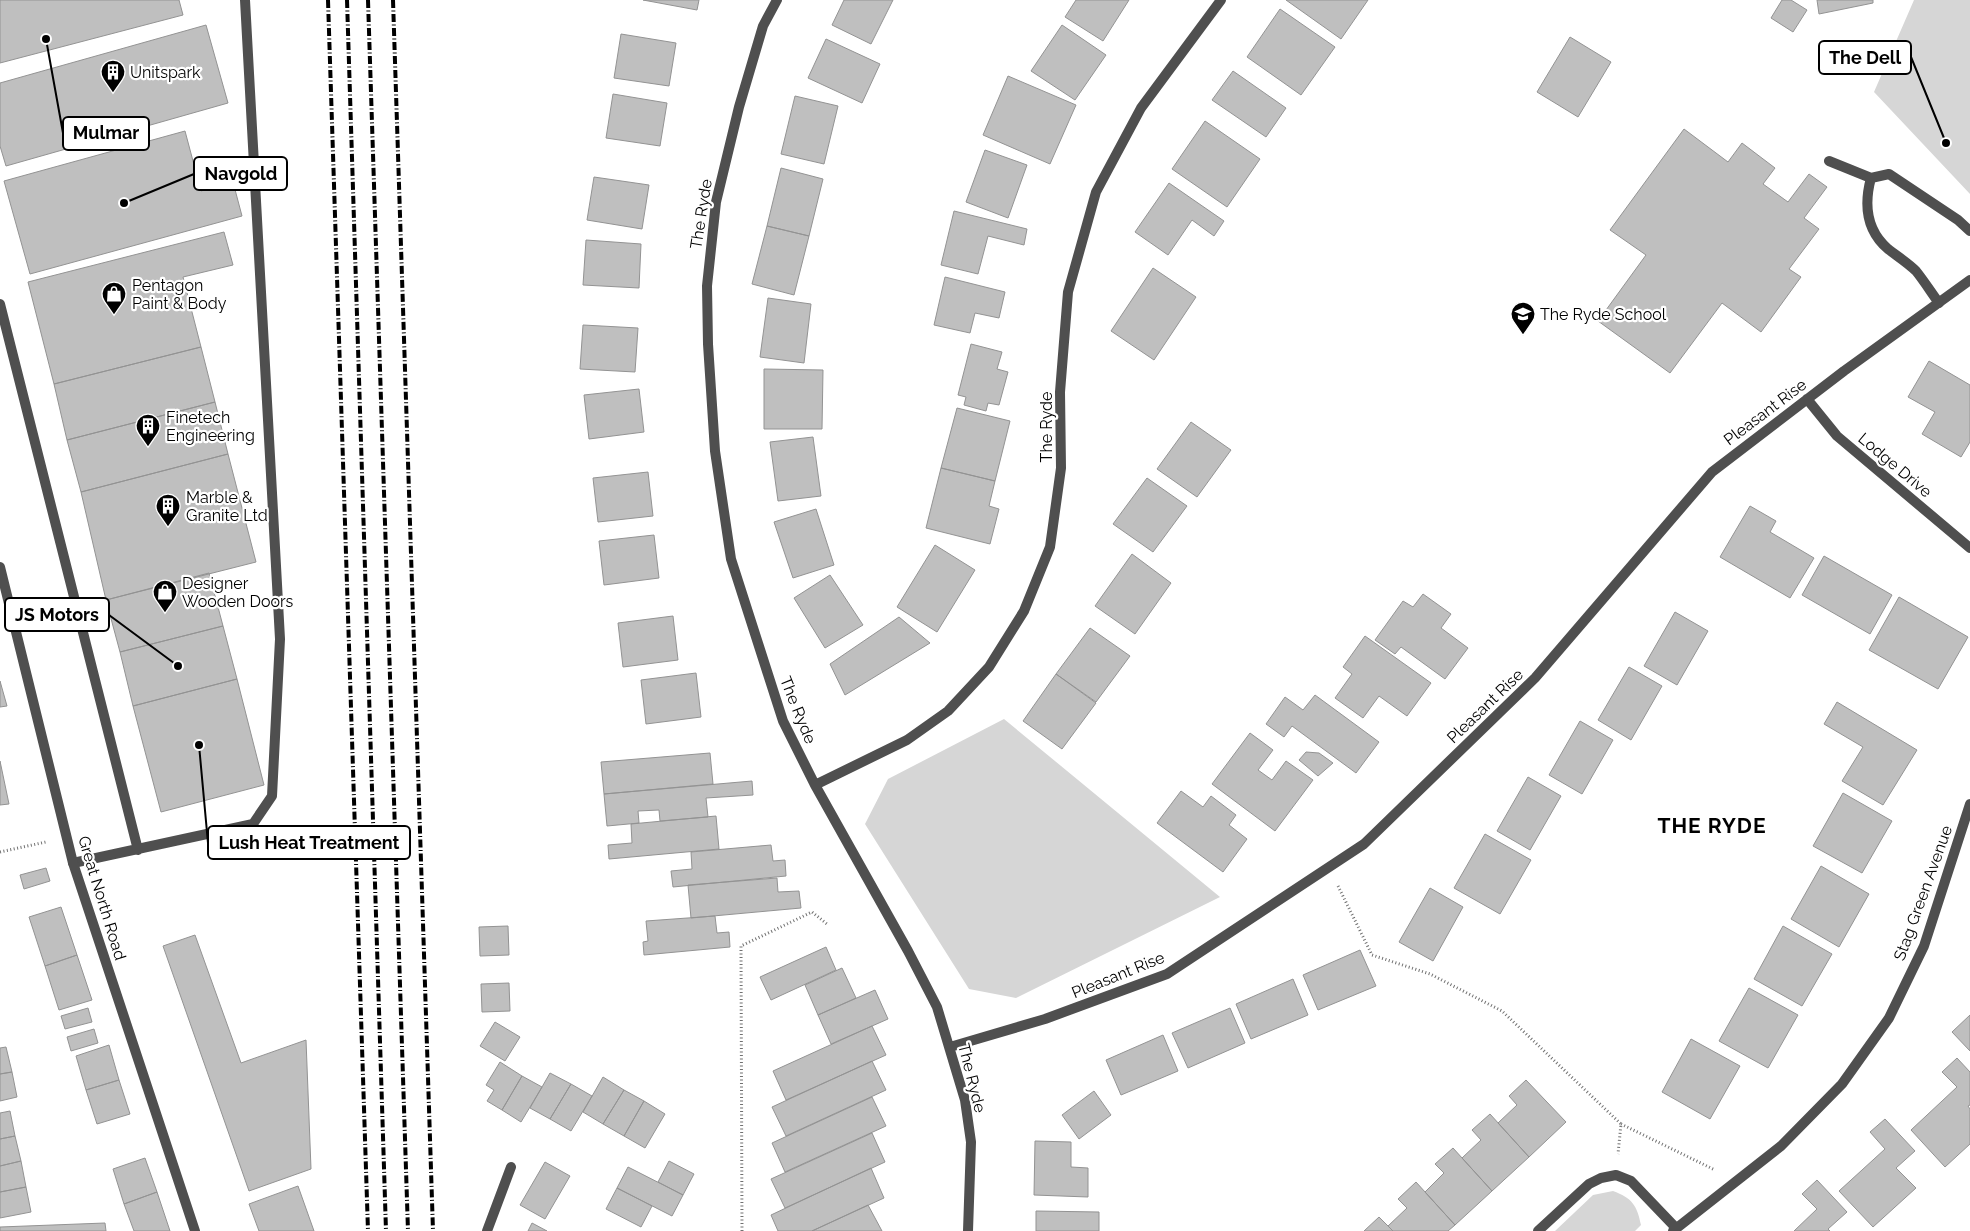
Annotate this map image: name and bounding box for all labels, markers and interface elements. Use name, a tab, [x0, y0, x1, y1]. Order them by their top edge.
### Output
callout: The Dell	[1819, 41, 1911, 74]
text: The Dell	[1829, 47, 1901, 68]
building icon: Unitspark	[100, 59, 126, 93]
place label: Unitspark	[130, 63, 201, 82]
callout: Mulmar	[63, 117, 149, 150]
text: Mulmar	[73, 122, 139, 143]
callout: Navgold	[194, 157, 287, 190]
text: Navgold	[205, 163, 277, 184]
street label: The Ryde	[686, 178, 716, 250]
place label: Pentagon Paint & Body	[132, 276, 227, 313]
shop icon: Pentagon Paint & Body	[101, 281, 127, 315]
school or university icon: The Ryde School	[1510, 301, 1536, 335]
place label: The Ryde School	[1540, 305, 1667, 324]
street label: Pleasant Rise	[1720, 375, 1810, 449]
street label: The Ryde	[1037, 392, 1056, 462]
place label: Finetech Engineering	[166, 408, 255, 445]
building icon: Finetech Engineering	[135, 413, 161, 447]
street label: Lodge Drive	[1854, 429, 1936, 501]
place label: Marble & Granite Ltd	[186, 488, 268, 525]
building icon: Marble & Granite Ltd	[155, 493, 181, 527]
place label: Designer Wooden Doors	[182, 574, 294, 611]
shop icon: Designer Wooden Doors	[152, 579, 178, 613]
callout: JS Motors	[5, 598, 109, 631]
text: JS Motors	[15, 604, 99, 625]
street label: Pleasant Rise	[1443, 665, 1527, 747]
street label: The Ryde	[776, 674, 820, 746]
district label: THE RYDE	[1657, 813, 1767, 838]
street label: Stag Green Avenue	[1890, 823, 1956, 963]
callout: Lush Heat Treatment	[208, 826, 410, 859]
text: Lush Heat Treatment	[218, 832, 400, 853]
street label: Great North Road	[74, 834, 130, 962]
street label: Pleasant Rise	[1069, 948, 1167, 1002]
street label: The Ryde	[954, 1041, 990, 1115]

